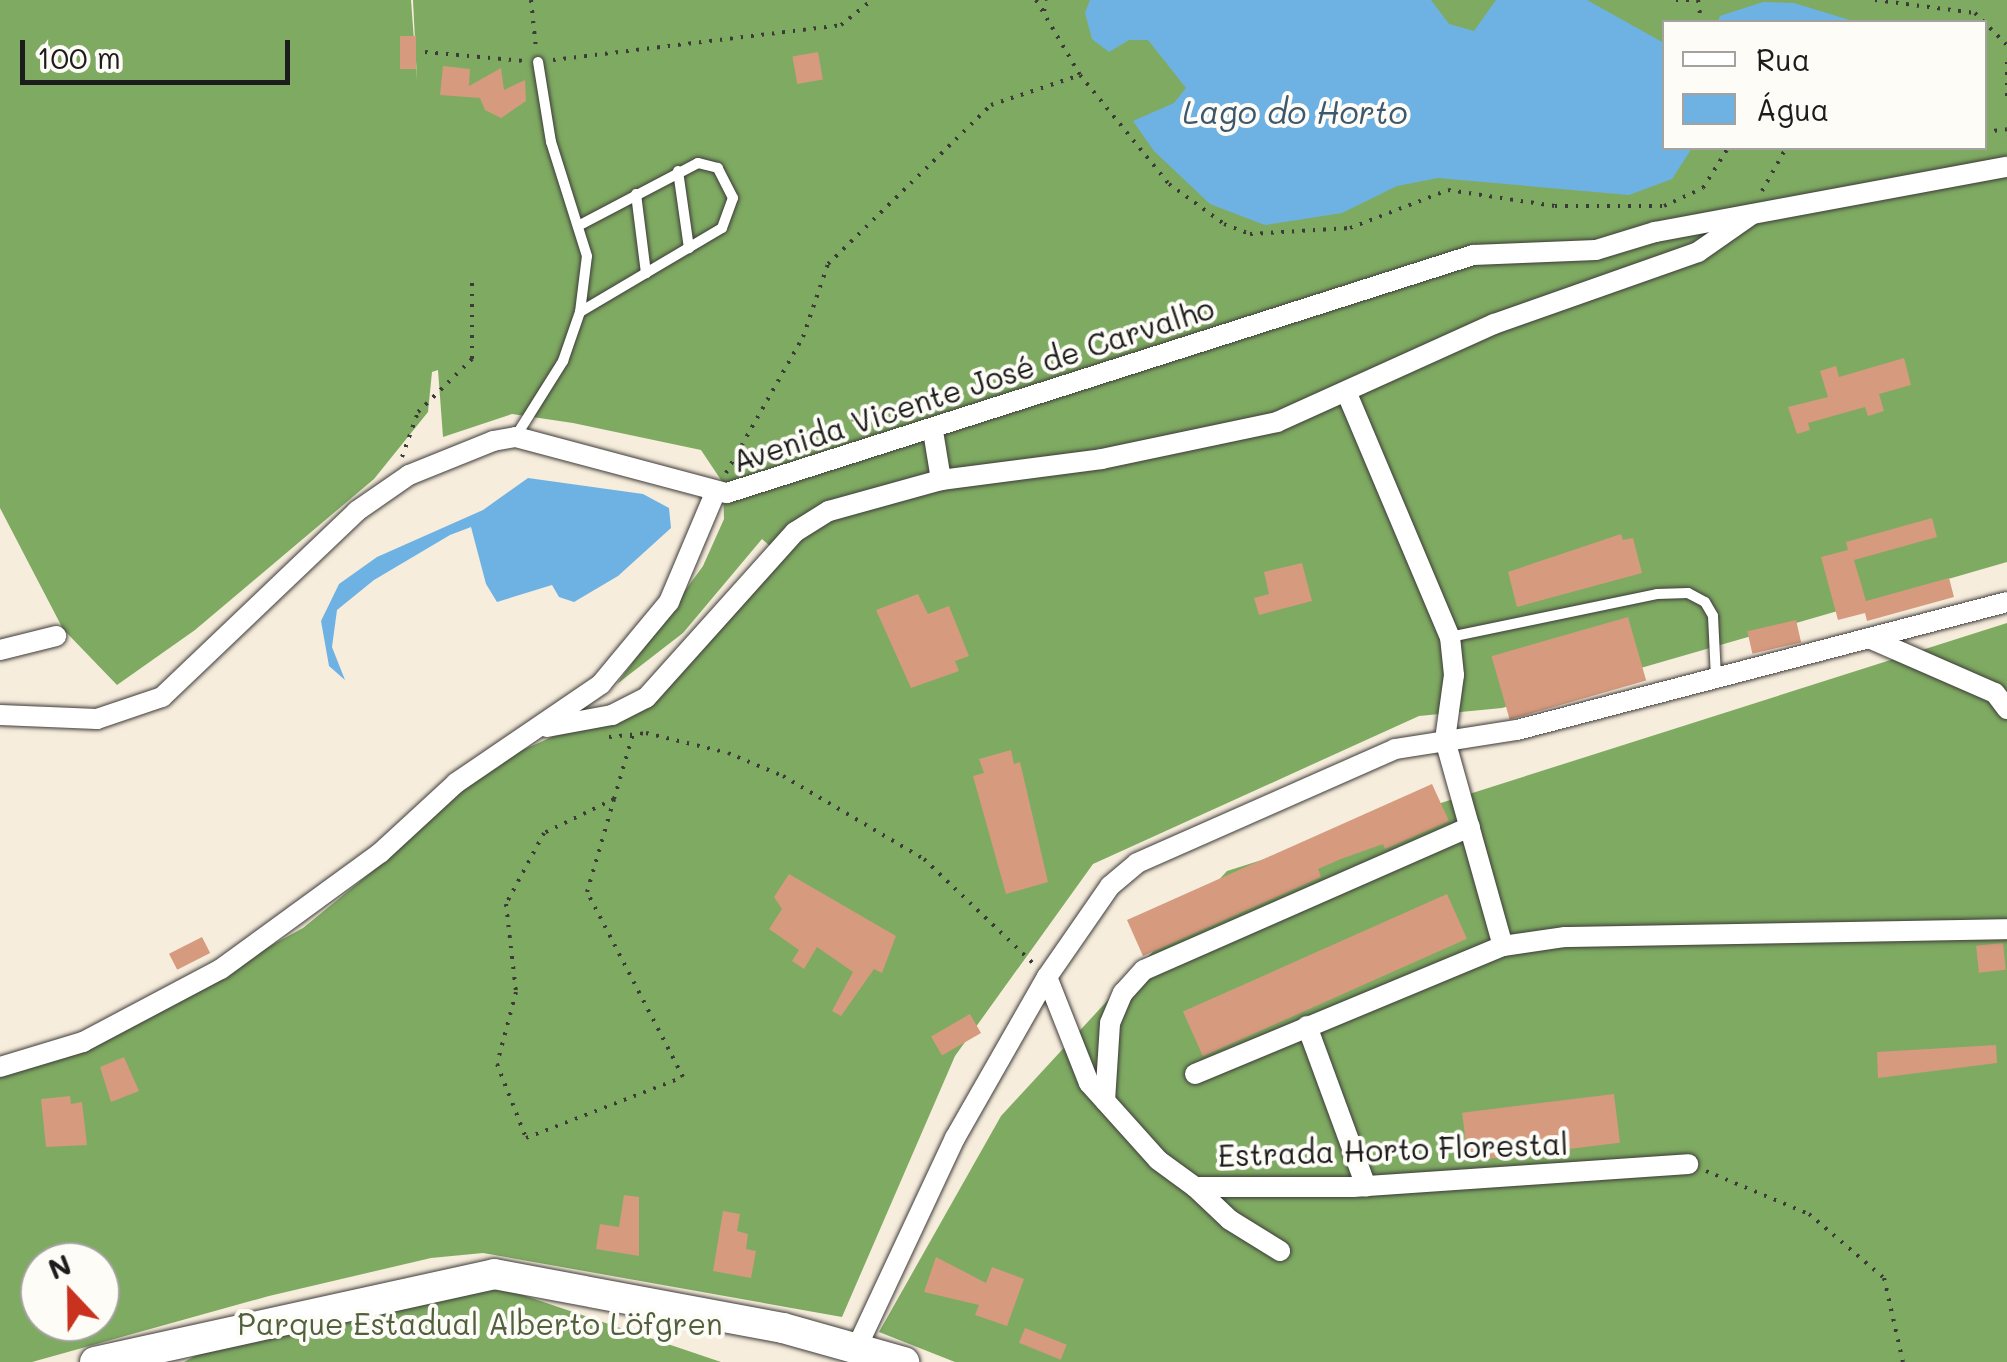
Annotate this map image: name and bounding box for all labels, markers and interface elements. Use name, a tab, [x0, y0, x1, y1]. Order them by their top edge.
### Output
scale bar	[25, 20, 295, 82]
legend	[1662, 20, 1987, 150]
text: 100 m	[37, 37, 121, 77]
text: Rua	[1756, 39, 1810, 79]
text: Água	[1756, 89, 1829, 129]
water label: Lago do Horto	[1183, 92, 1407, 130]
street label: Avenida Vicente José de Carvalho	[728, 289, 1218, 479]
street label: Estrada Horto Florestal	[1217, 1125, 1569, 1173]
north arrow	[20, 1242, 120, 1342]
text: N	[43, 1245, 76, 1287]
park label: Parque Estadual Alberto Löfgren	[237, 1305, 723, 1341]

